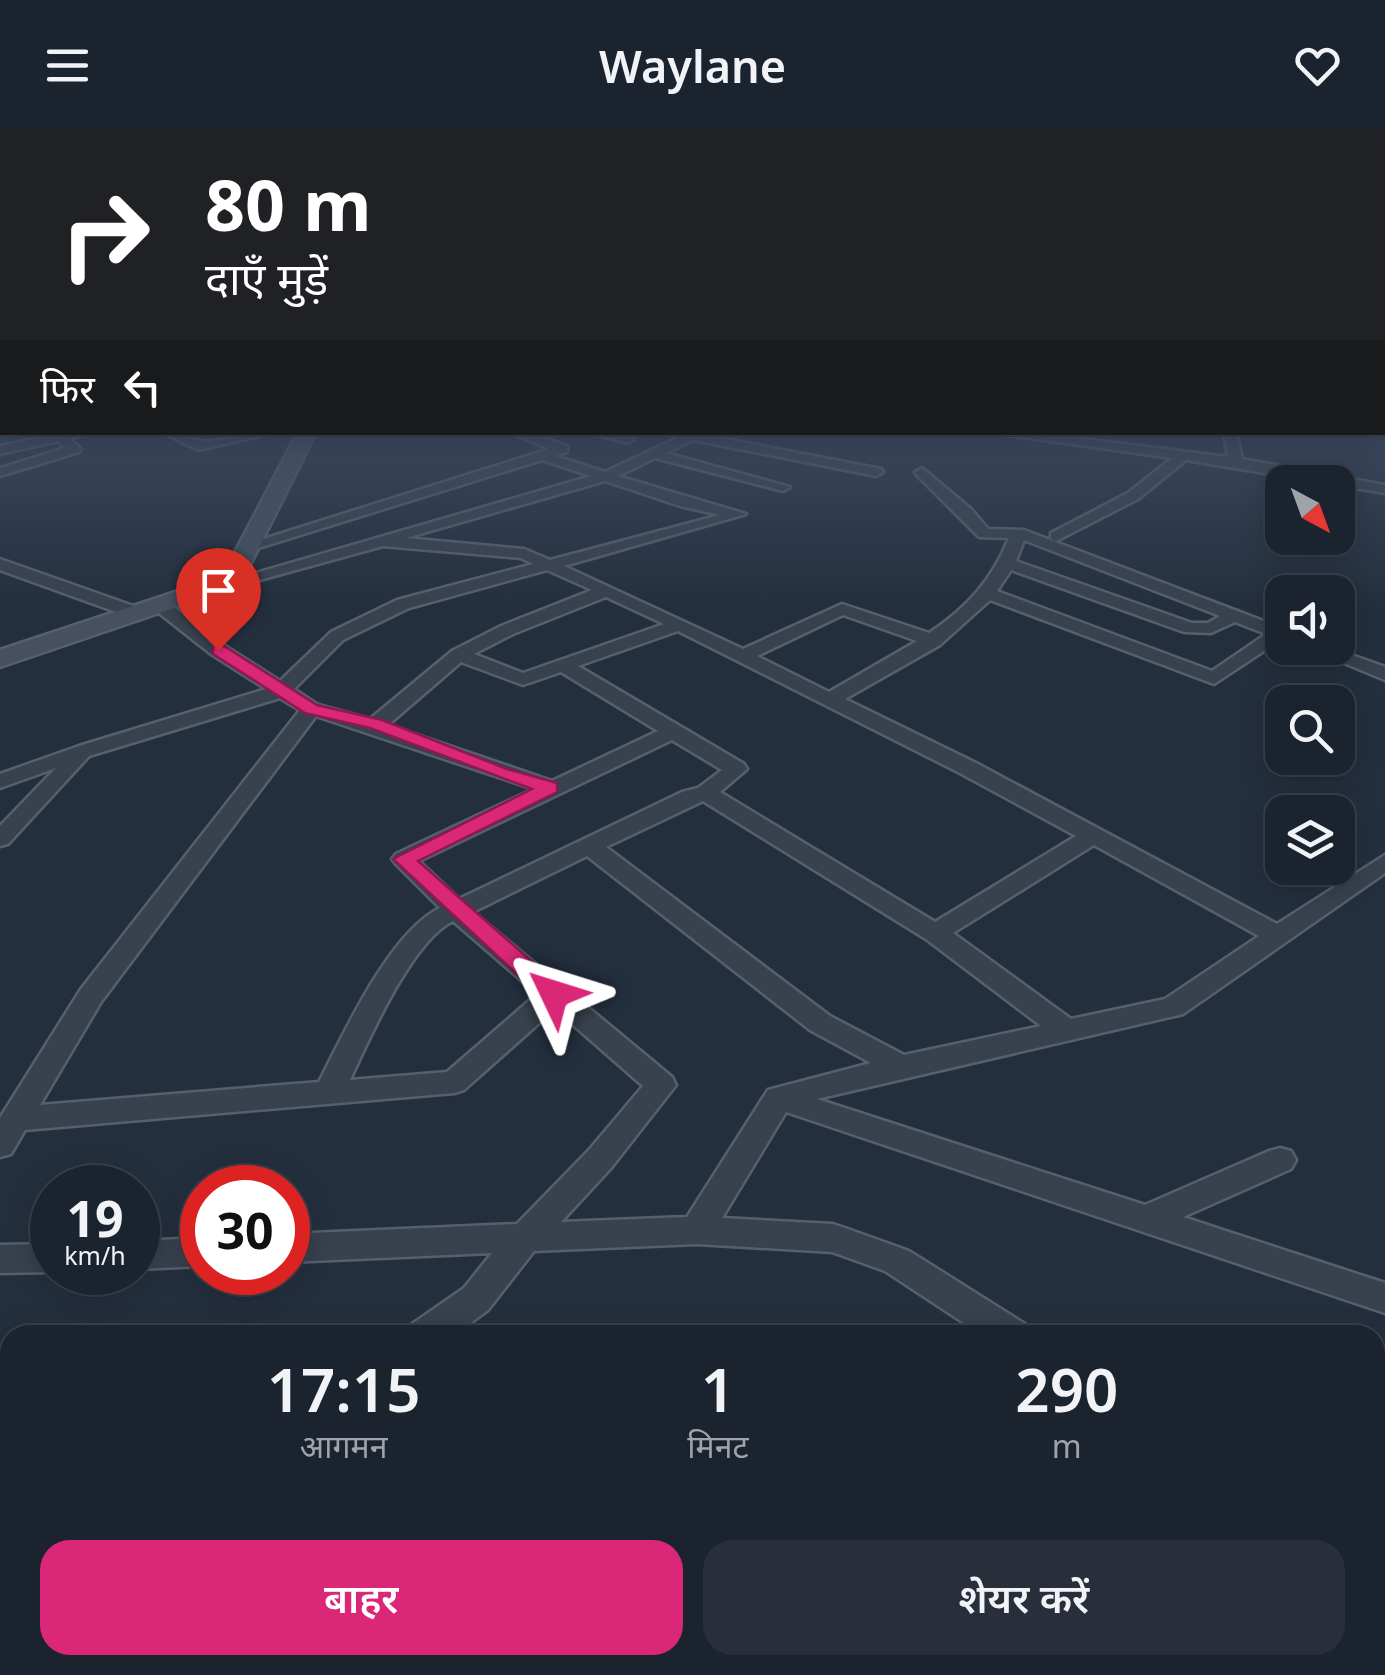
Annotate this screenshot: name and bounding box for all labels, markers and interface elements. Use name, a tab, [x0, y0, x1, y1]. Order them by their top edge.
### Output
text: Waylane	[599, 35, 786, 96]
icon: menu	[40, 38, 95, 93]
icon: heart	[1290, 38, 1345, 93]
text: 80 m	[205, 156, 372, 252]
icon: right	[40, 170, 170, 300]
text: दाएँ मुड़ें	[205, 247, 328, 308]
icon: left	[115, 360, 170, 415]
text: फिर	[40, 362, 95, 414]
north arrow	[1265, 465, 1355, 555]
map controls	[1265, 465, 1355, 885]
pin	[176, 548, 261, 651]
icon: arrive	[191, 563, 246, 618]
button: sound	[1265, 575, 1355, 665]
button: search	[1265, 685, 1355, 775]
button: layers	[1265, 795, 1355, 885]
position arrow	[502, 942, 606, 1046]
speed limit sign: 30	[180, 1165, 310, 1295]
text: 19	[66, 1184, 124, 1252]
text: km/h	[64, 1238, 126, 1272]
text: 17:15	[267, 1348, 421, 1430]
text: 1	[701, 1348, 735, 1430]
text: 290	[1015, 1348, 1118, 1430]
text: आगमन	[300, 1424, 387, 1467]
text: मिनट	[687, 1424, 749, 1467]
text: m	[1052, 1424, 1082, 1467]
button: बाहर	[40, 1540, 683, 1655]
button: शेयर करें	[703, 1540, 1345, 1655]

